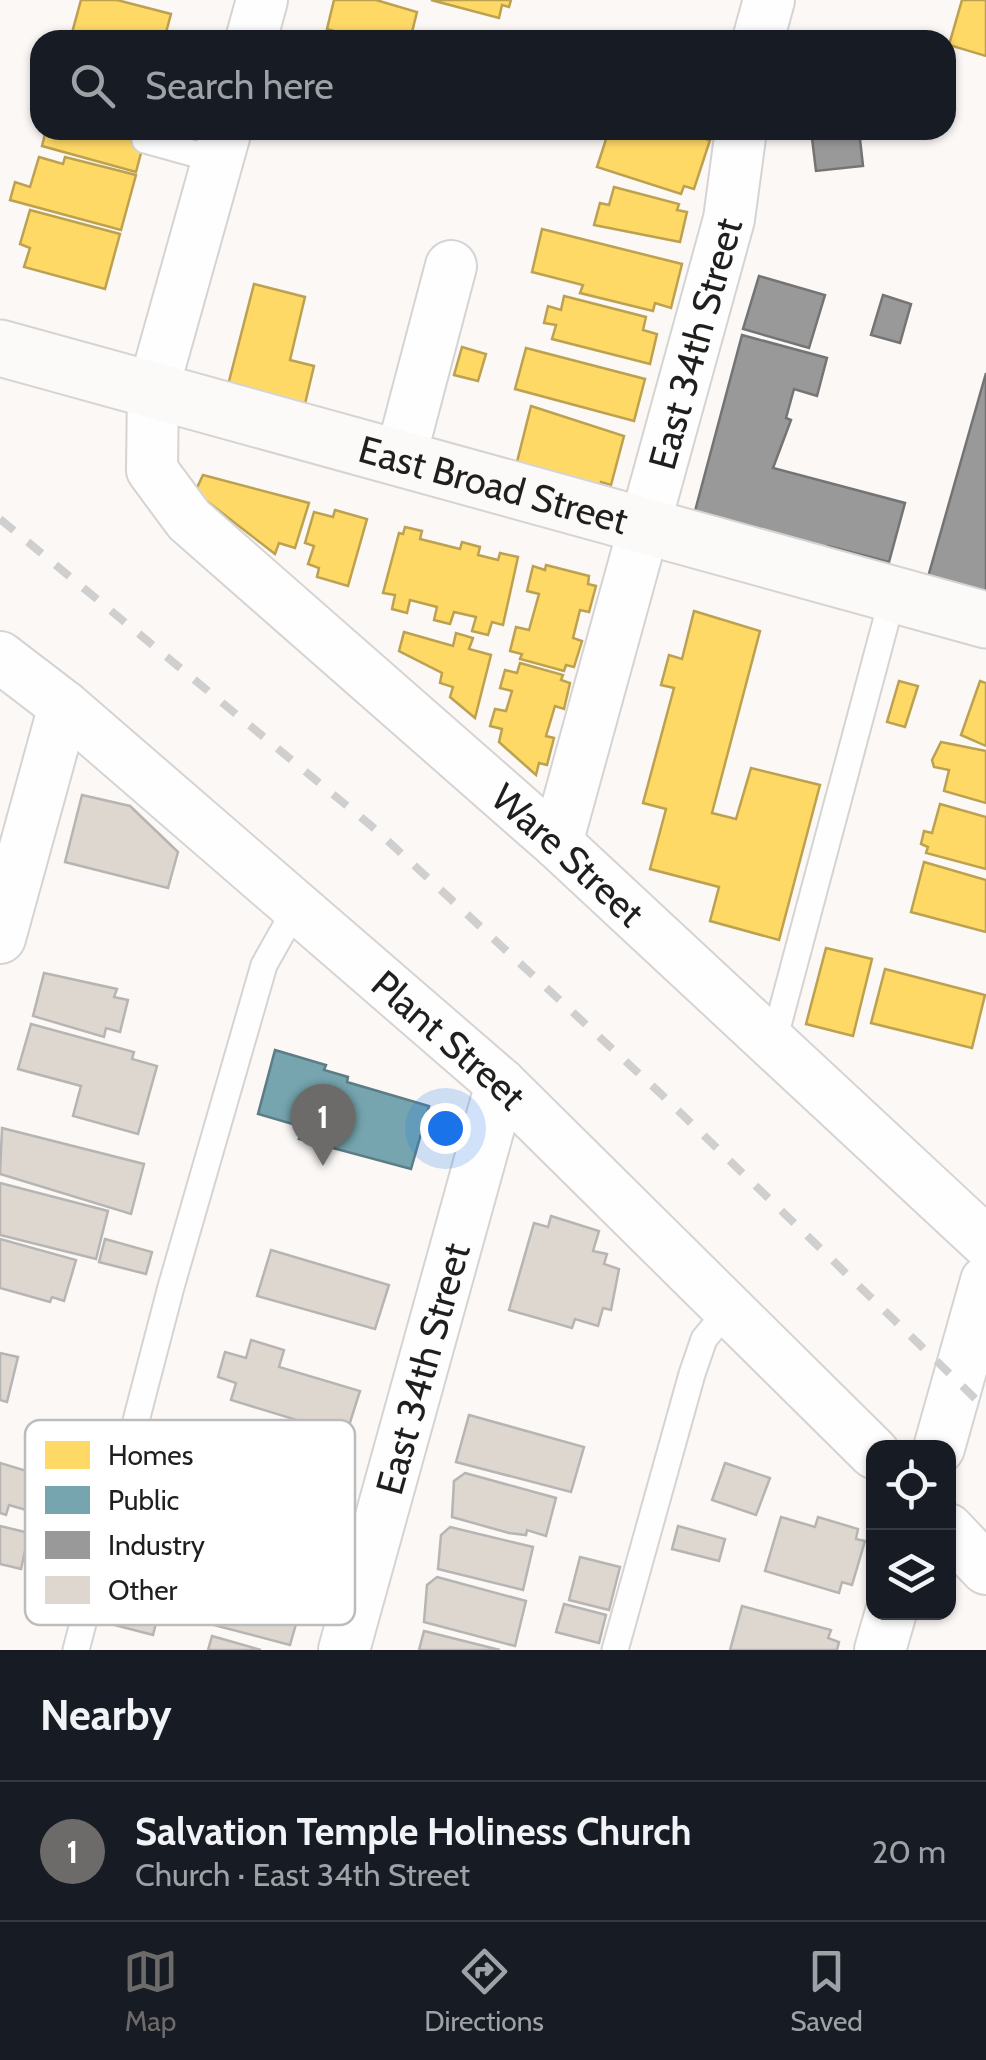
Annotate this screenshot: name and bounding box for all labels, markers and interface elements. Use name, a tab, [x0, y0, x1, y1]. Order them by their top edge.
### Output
search box	[30, 30, 956, 140]
icon: search	[65, 58, 120, 113]
text: Search here	[145, 62, 334, 109]
street label: East 34th Street	[638, 213, 752, 475]
street label: East Broad Street	[354, 425, 633, 544]
street label: Ware Street	[482, 773, 654, 936]
street label: Plant Street	[362, 960, 536, 1119]
pin: 1	[290, 1084, 356, 1166]
your location	[420, 1103, 471, 1154]
street label: East 34th Street	[365, 1238, 479, 1500]
legend	[25, 1420, 355, 1625]
text: Homes	[108, 1438, 193, 1472]
map controls	[866, 1440, 956, 1620]
button: locate	[866, 1440, 956, 1530]
text: Public	[108, 1483, 179, 1517]
text: Industry	[108, 1528, 205, 1562]
button: layers	[866, 1530, 956, 1620]
text: Other	[108, 1573, 178, 1607]
text: Nearby	[40, 1689, 172, 1741]
text: Salvation Temple Holiness Church	[135, 1808, 692, 1855]
text: 1	[67, 1832, 78, 1871]
text: 20 m	[872, 1832, 946, 1871]
text: Church · East 34th Street	[135, 1855, 470, 1894]
tab: Map	[123, 1944, 178, 2038]
tab: Directions	[424, 1944, 544, 2038]
tab: Saved	[790, 1944, 863, 2038]

